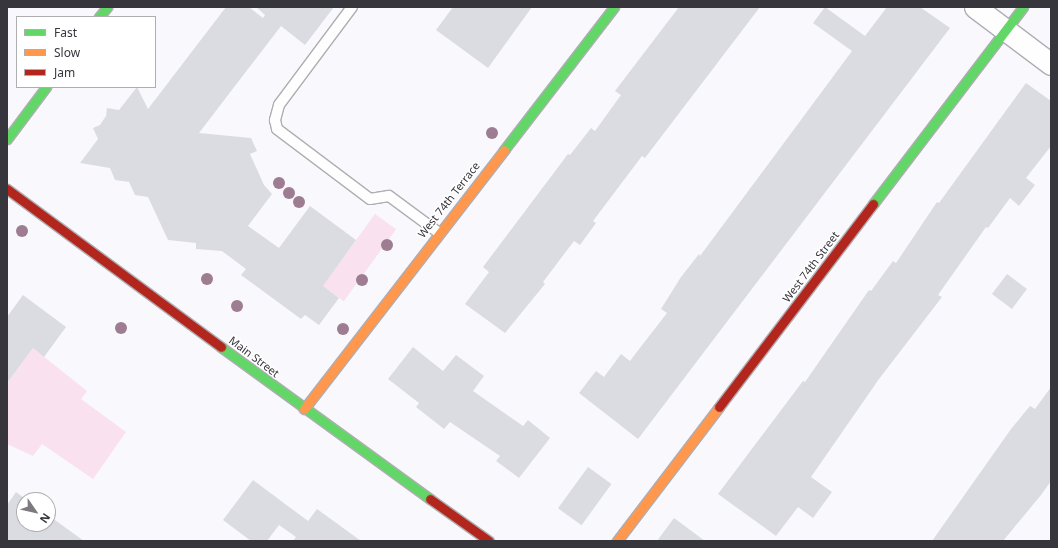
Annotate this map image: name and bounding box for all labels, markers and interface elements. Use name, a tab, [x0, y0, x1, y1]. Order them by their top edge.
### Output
legend	[16, 16, 156, 88]
text: Fast	[54, 24, 77, 41]
text: Slow	[54, 44, 80, 61]
text: Jam	[54, 64, 75, 81]
street label: West 74th Terrace	[415, 159, 483, 241]
street label: West 74th Street	[780, 229, 842, 305]
street label: Main Street	[226, 334, 282, 380]
north arrow	[16, 492, 56, 532]
text: N	[37, 511, 54, 526]

